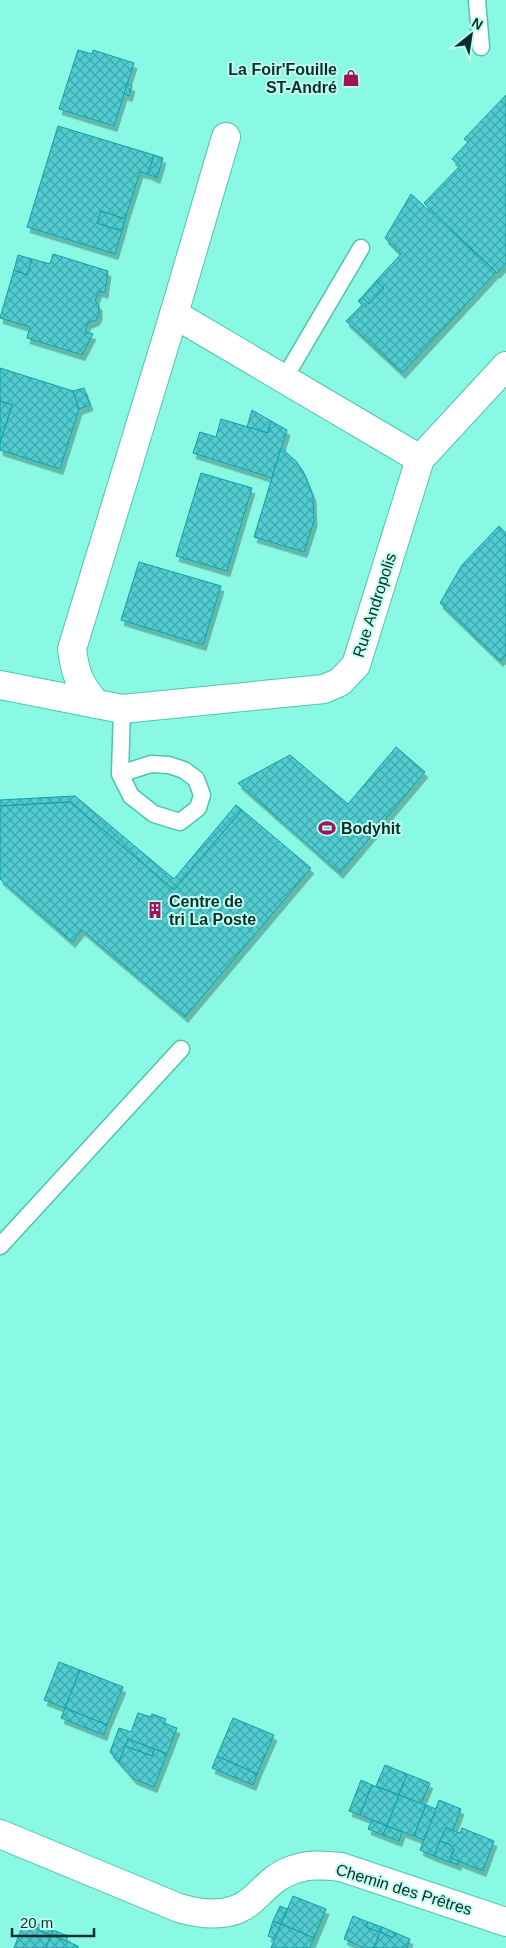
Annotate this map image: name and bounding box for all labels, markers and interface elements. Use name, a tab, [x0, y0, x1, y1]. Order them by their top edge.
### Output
north arrow	[446, 10, 496, 60]
text: N	[469, 14, 486, 33]
place label: La Foir'Fouille ST-André	[228, 61, 337, 96]
shop icon: La Foir'Fouille ST-André	[341, 68, 361, 88]
street label: Rue Andropolis	[350, 551, 399, 659]
sports icon: Bodyhit	[317, 818, 337, 838]
place label: Bodyhit	[341, 820, 401, 837]
place label: Centre de tri La Poste	[169, 893, 256, 928]
building icon: Centre de tri La Poste	[145, 900, 165, 920]
street label: Chemin des Prêtres	[334, 1861, 474, 1918]
scale bar	[12, 1906, 95, 1938]
text: 20 m	[20, 1914, 53, 1931]

